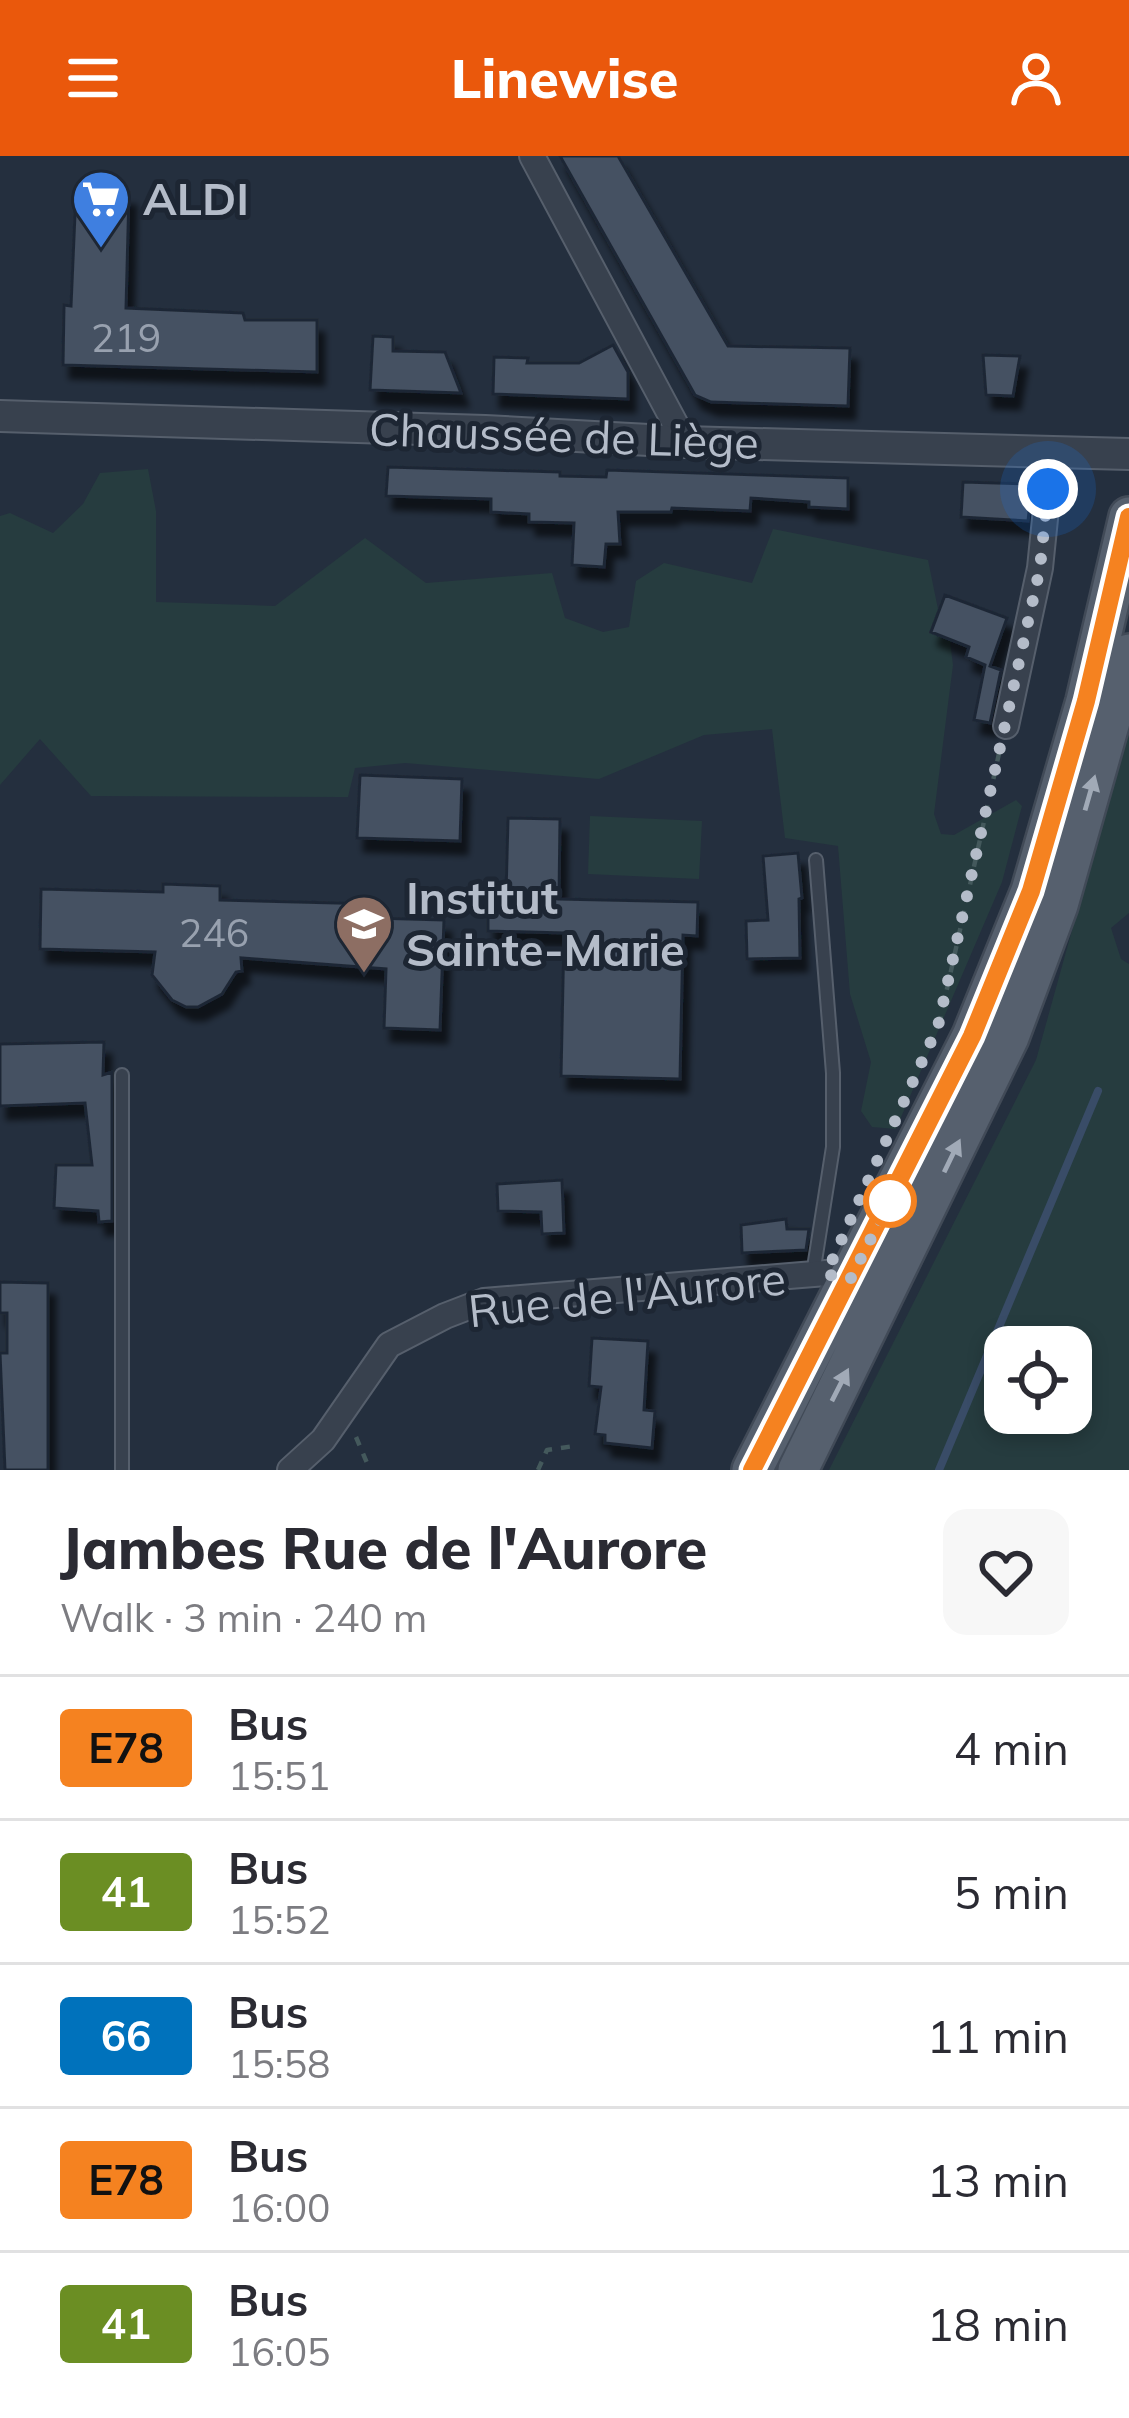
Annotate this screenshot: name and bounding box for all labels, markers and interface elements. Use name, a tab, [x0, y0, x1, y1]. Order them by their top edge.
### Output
text: Linewise	[451, 44, 678, 112]
icon: menu	[60, 45, 126, 111]
icon: person	[1003, 45, 1069, 111]
supermarket icon: ALDI	[70, 168, 132, 250]
place label: ALDI	[143, 170, 249, 226]
house number: 219	[91, 313, 161, 362]
street label: Chaussée de Liège	[368, 400, 760, 470]
your location	[1018, 459, 1078, 519]
one-way arrow	[1082, 774, 1100, 811]
place label: Institut Sainte-Marie	[406, 869, 685, 977]
school or university icon: Institut Sainte-Marie	[333, 893, 395, 975]
house number: 246	[179, 908, 249, 957]
one-way arrow	[941, 1139, 961, 1173]
unlabelled marker	[865, 1176, 915, 1226]
street label: Rue de l'Aurore	[466, 1250, 788, 1338]
map controls	[984, 1326, 1092, 1434]
button: locate	[984, 1326, 1092, 1434]
one-way arrow	[830, 1368, 850, 1402]
button: heart	[943, 1509, 1069, 1635]
text: Jambes Rue de l'Aurore	[60, 1512, 707, 1583]
text: Walk · 3 min · 240 m	[60, 1593, 427, 1642]
text: Bus	[228, 1695, 308, 1751]
text: 4 min	[954, 1720, 1069, 1776]
text: E78	[88, 1721, 164, 1774]
text: 15:51	[228, 1751, 331, 1800]
text: Bus	[228, 1839, 308, 1895]
text: 5 min	[954, 1864, 1069, 1920]
text: 41	[101, 1865, 151, 1918]
text: 15:52	[228, 1895, 331, 1944]
text: Bus	[228, 1983, 308, 2039]
text: 11 min	[927, 2008, 1069, 2064]
text: 66	[101, 2009, 151, 2062]
text: 15:58	[228, 2039, 331, 2088]
text: Bus	[228, 2127, 308, 2183]
text: 13 min	[927, 2152, 1069, 2208]
text: E78	[88, 2153, 164, 2206]
text: 16:00	[228, 2183, 331, 2232]
text: Bus	[228, 2271, 308, 2327]
text: 18 min	[927, 2296, 1069, 2352]
text: 41	[101, 2297, 151, 2350]
text: 16:05	[228, 2327, 331, 2376]

